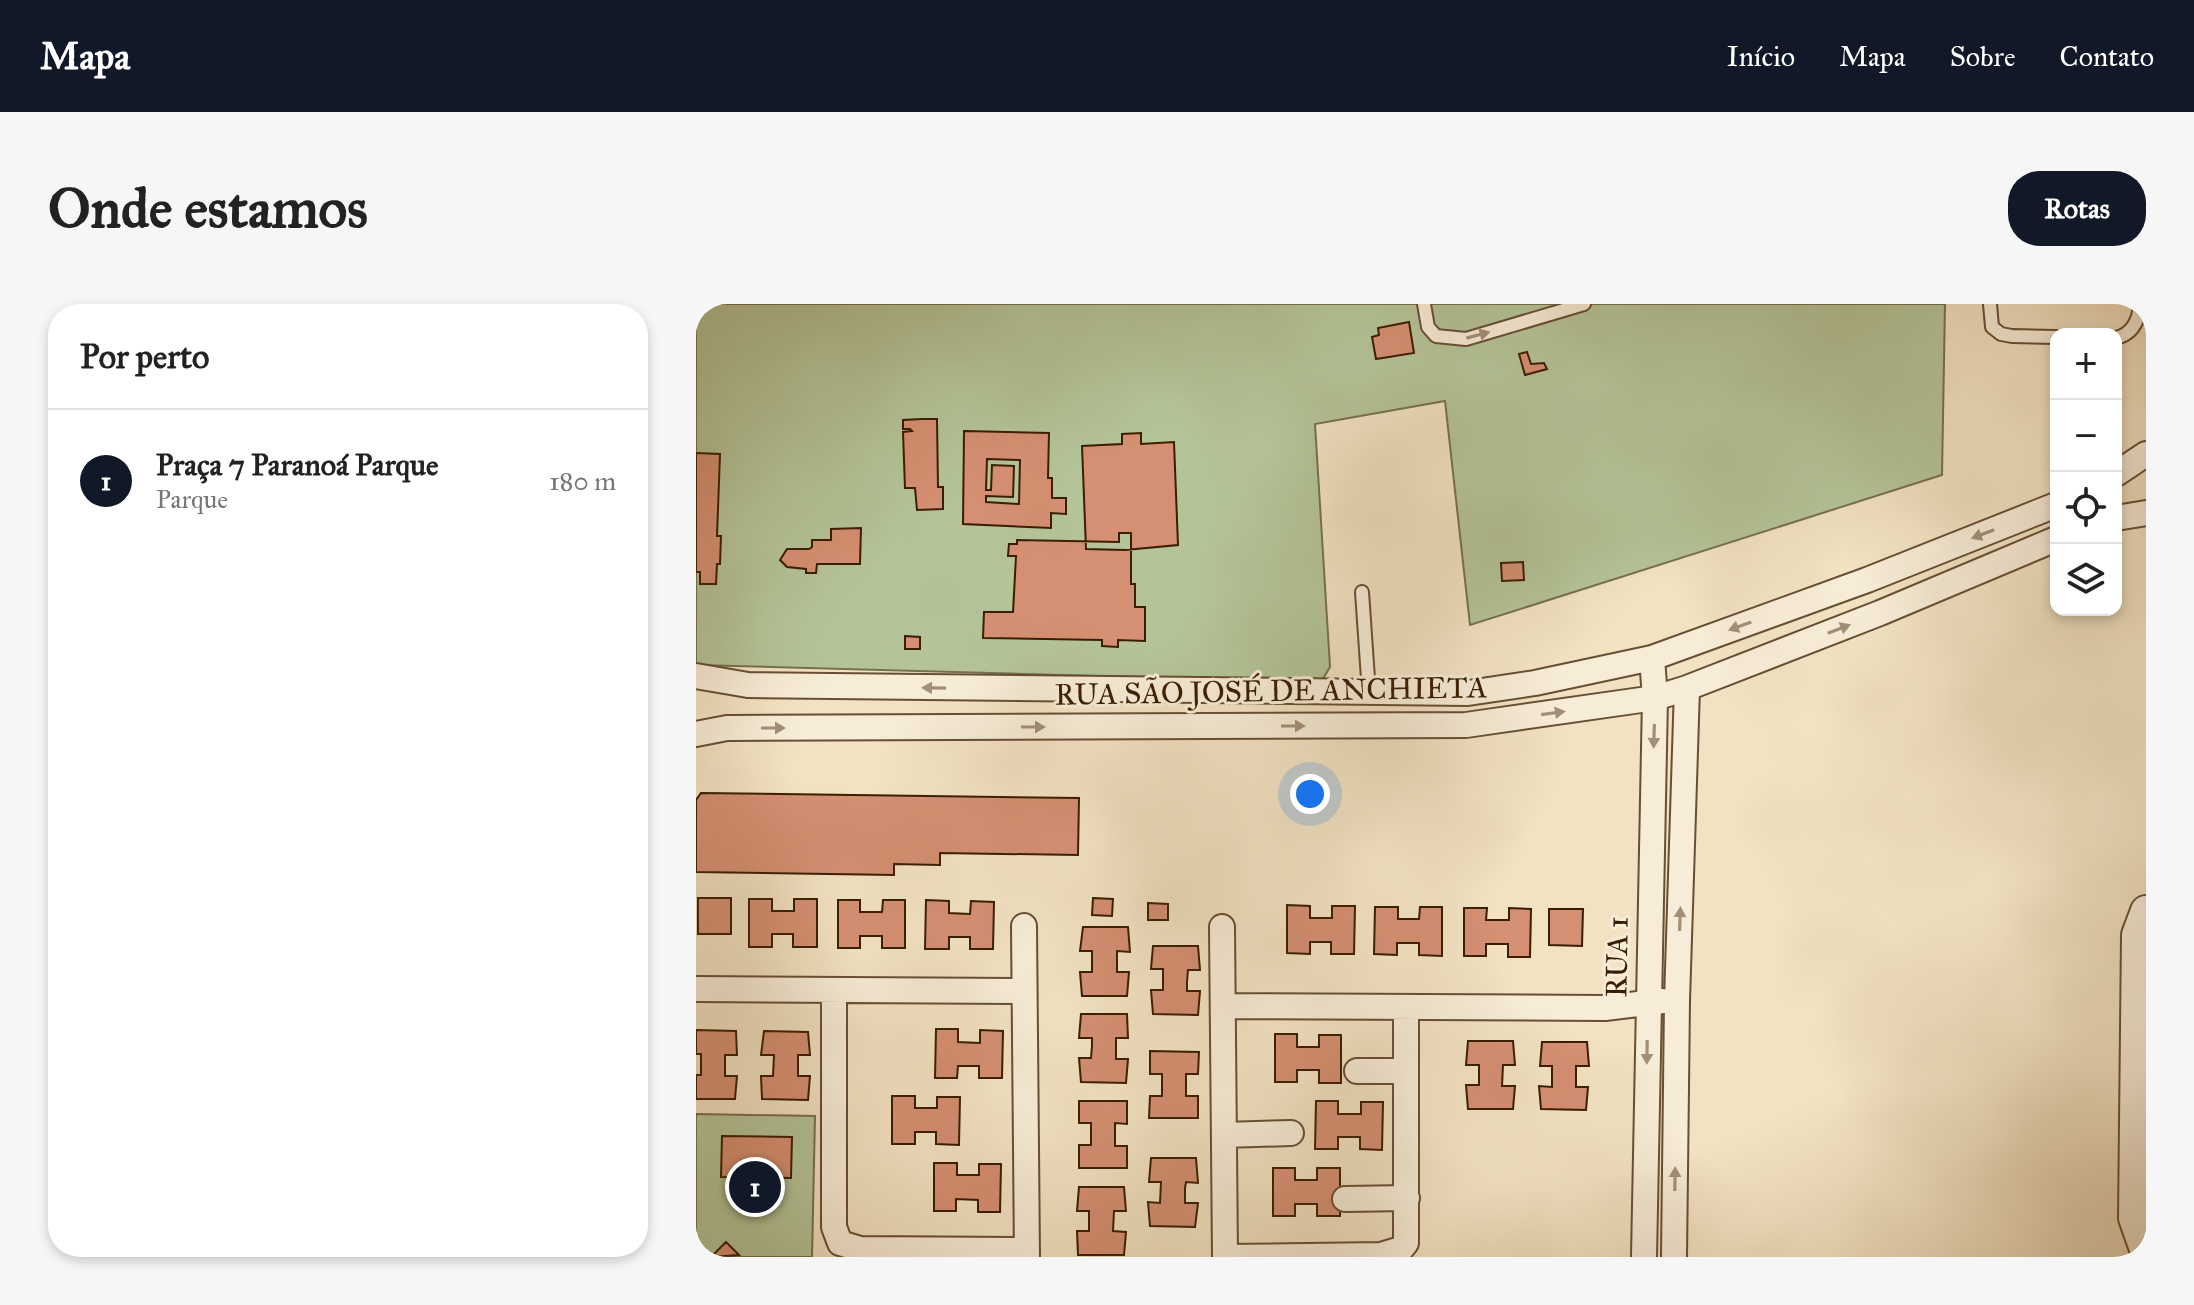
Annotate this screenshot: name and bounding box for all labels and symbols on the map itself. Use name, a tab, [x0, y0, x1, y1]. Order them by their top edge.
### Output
one-way arrow	[1466, 328, 1490, 341]
one-way arrow	[1971, 528, 1995, 541]
one-way arrow	[1728, 620, 1752, 633]
one-way arrow	[1827, 622, 1851, 635]
street label: RUA SÃO JOSÉ DE ANCHIETA	[1054, 668, 1488, 713]
one-way arrow	[921, 681, 946, 694]
one-way arrow	[1540, 706, 1565, 719]
one-way arrow	[1281, 720, 1306, 732]
one-way arrow	[1021, 721, 1046, 733]
one-way arrow	[761, 722, 786, 734]
one-way arrow	[1647, 724, 1660, 749]
your location	[1290, 774, 1330, 814]
one-way arrow	[1673, 906, 1686, 931]
street label: RUA 1	[1598, 916, 1636, 998]
one-way arrow	[1641, 1040, 1653, 1065]
pin: 1	[729, 1157, 781, 1217]
one-way arrow	[1669, 1166, 1681, 1191]

